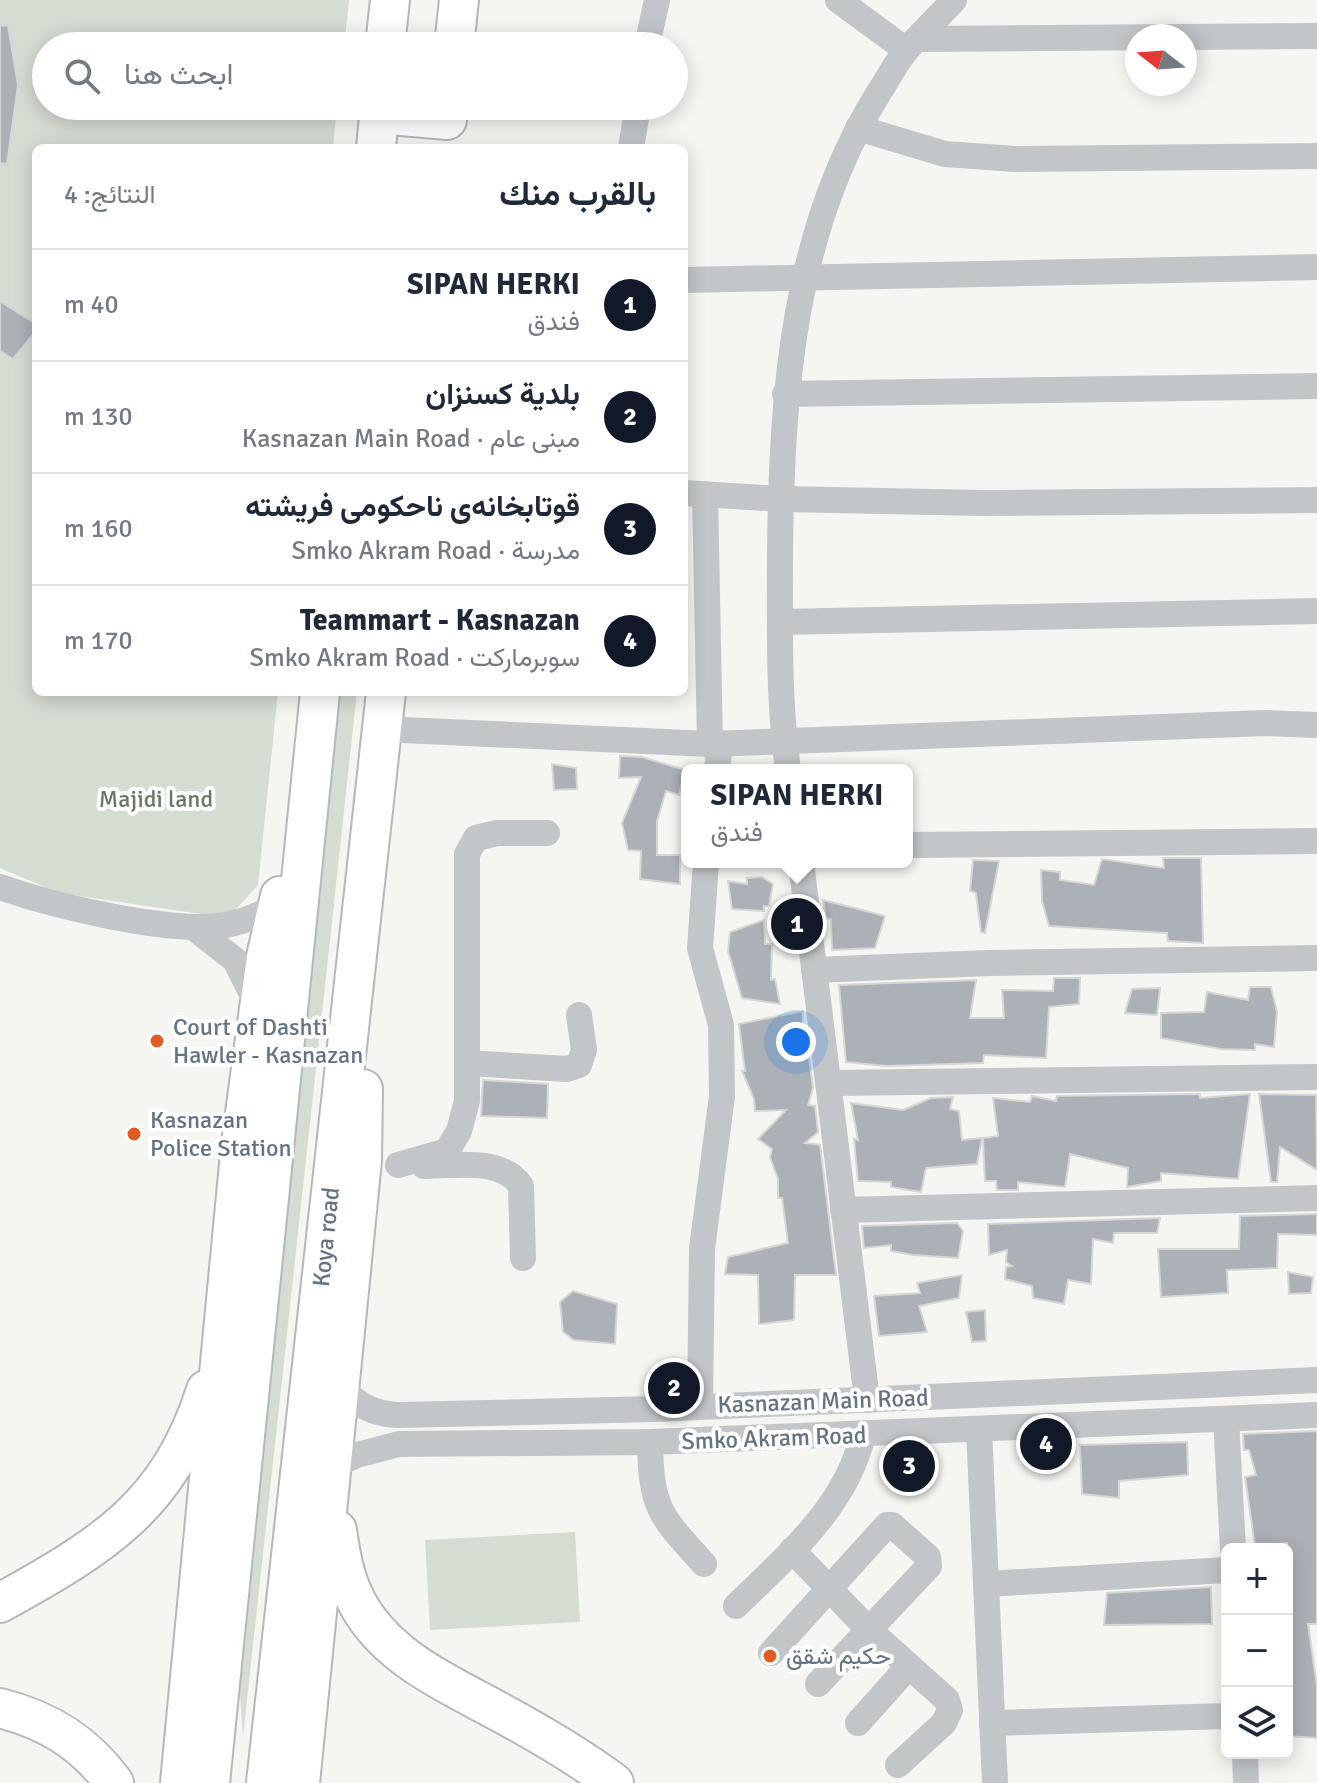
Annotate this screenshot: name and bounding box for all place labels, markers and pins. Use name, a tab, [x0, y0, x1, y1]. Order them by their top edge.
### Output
pin: 1	[771, 894, 823, 954]
place label: Court of Dashti Hawler - Kasnazan	[173, 1012, 363, 1070]
marker: Court of Dashti Hawler - Kasnazan	[148, 1032, 166, 1050]
place label: Kasnazan Police Station	[150, 1105, 292, 1163]
marker: Kasnazan Police Station	[125, 1125, 143, 1143]
pin: 2	[648, 1358, 700, 1418]
pin: 4	[1020, 1414, 1072, 1474]
pin: 3	[883, 1436, 935, 1496]
place label: حكيم شقق	[786, 1641, 891, 1672]
marker: حكيم شقق	[761, 1647, 779, 1665]

